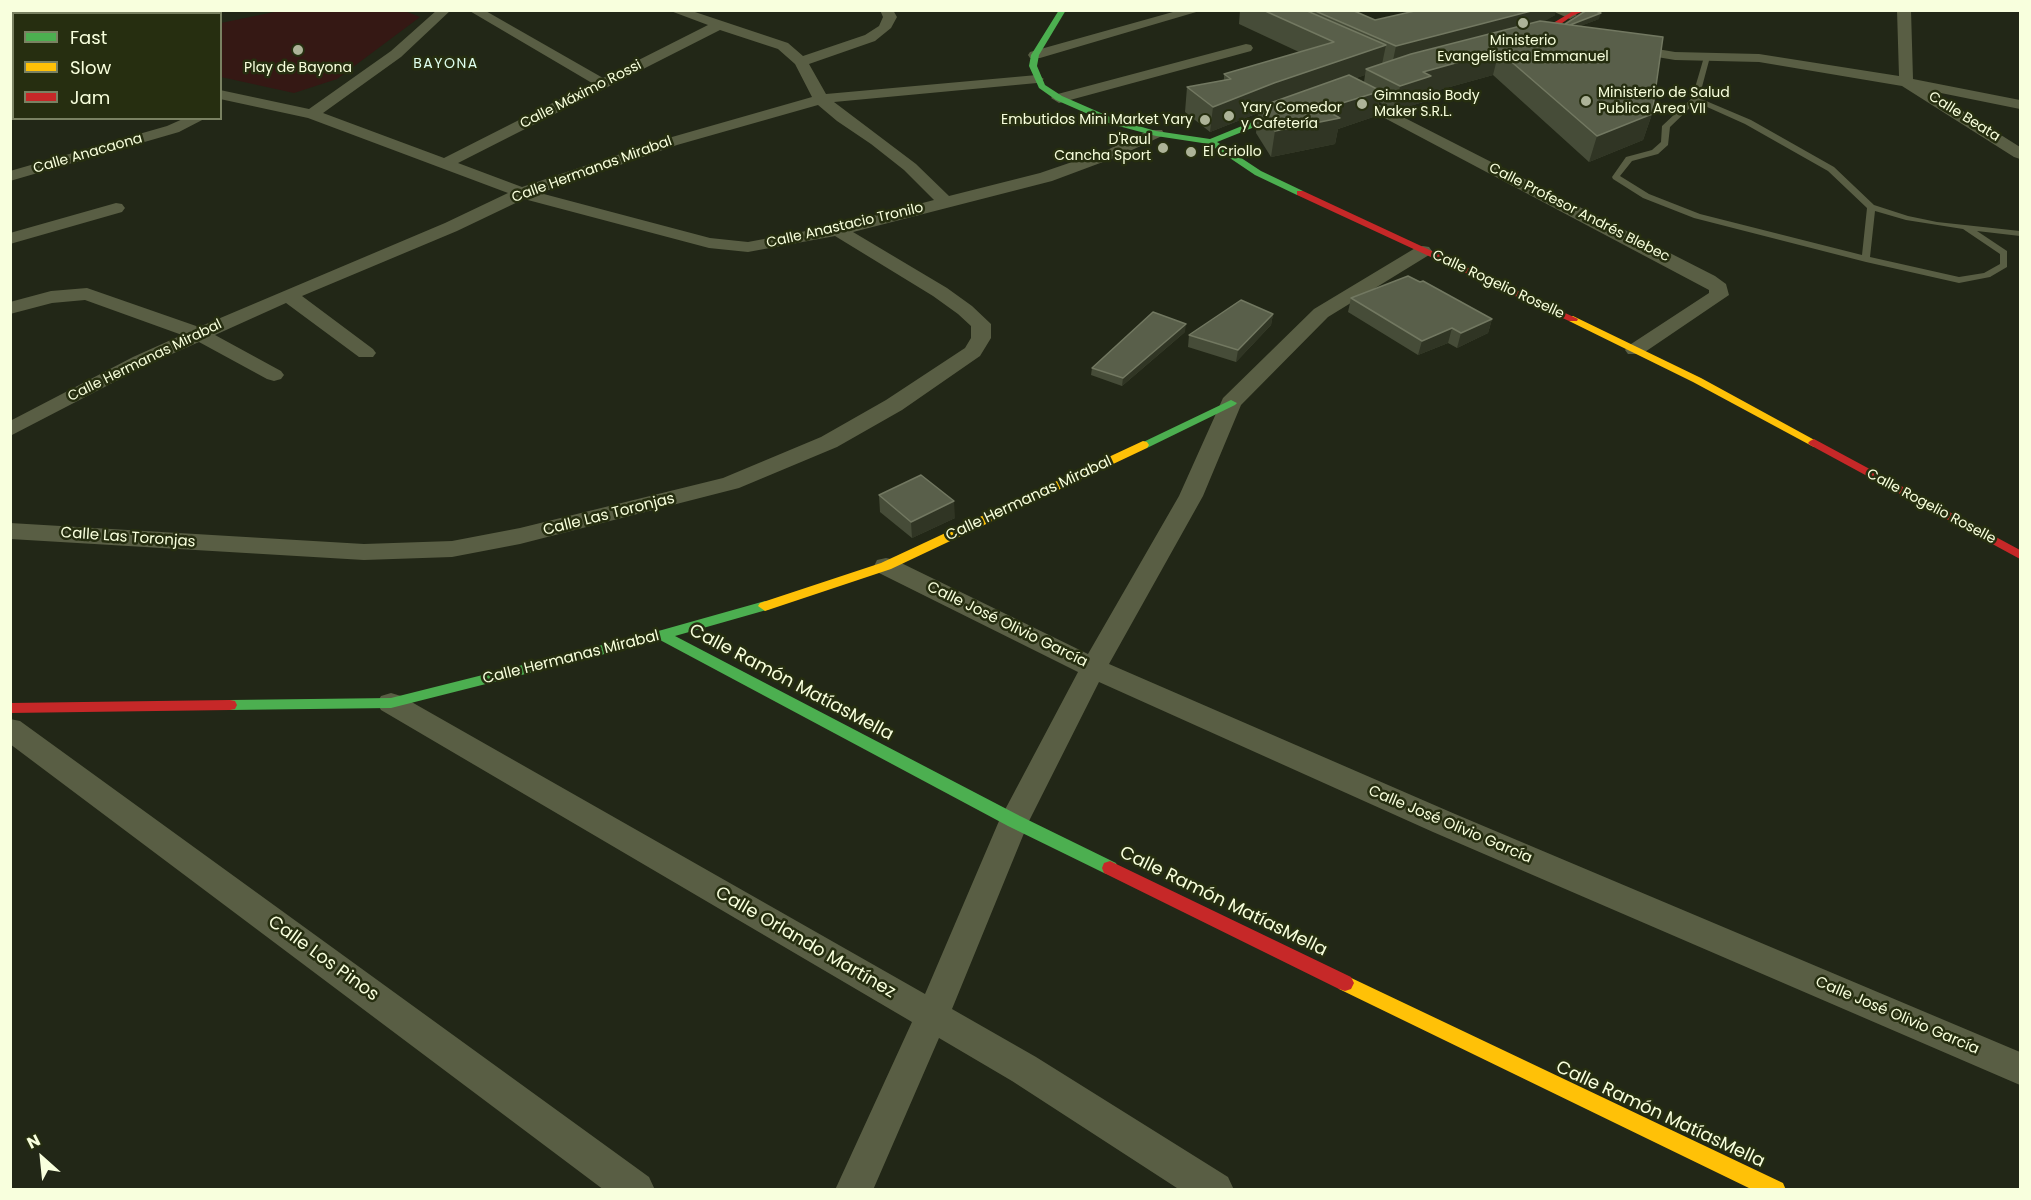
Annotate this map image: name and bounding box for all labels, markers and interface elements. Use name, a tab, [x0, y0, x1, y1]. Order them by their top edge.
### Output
legend	[12, 12, 222, 120]
marker: Ministerio Evangelística Emmanuel	[1516, 16, 1530, 30]
text: Fast	[70, 25, 107, 50]
place label: Ministerio Evangelística Emmanuel	[1437, 33, 1609, 66]
marker: Play de Bayona	[291, 43, 305, 57]
text: Slow	[70, 55, 111, 80]
district label: BAYONA	[413, 56, 479, 72]
street label: Calle Máximo Rossi	[518, 57, 644, 133]
place label: Play de Bayona	[244, 60, 352, 76]
text: Jam	[70, 85, 110, 110]
place label: Ministerio de Salud Publica Area VII	[1598, 85, 1730, 118]
place label: Gimnasio Body Maker S.R.L.	[1374, 88, 1480, 120]
street label: Calle Beata	[1925, 88, 2003, 146]
marker: Ministerio de Salud Publica Area VII	[1579, 94, 1593, 108]
marker: Gimnasio Body Maker S.R.L.	[1355, 97, 1369, 111]
place label: Yary Comedor y Cafetería	[1241, 100, 1342, 132]
marker: Yary Comedor y Cafetería	[1222, 109, 1236, 123]
place label: Embutidos Mini Market Yary	[1001, 112, 1193, 128]
marker: Embutidos Mini Market Yary	[1198, 113, 1212, 127]
street label: Calle Anacaona	[31, 130, 145, 178]
place label: D'Raul Cancha Sport	[1054, 132, 1151, 164]
street label: Calle Hermanas Mirabal	[510, 133, 674, 207]
marker: D'Raul Cancha Sport	[1156, 141, 1170, 155]
place label: El Criollo	[1203, 144, 1262, 160]
marker: El Criollo	[1184, 145, 1198, 159]
street label: Calle Profesor Andrés Blebec	[1486, 160, 1672, 266]
street label: Calle Anastacio Tronilo	[765, 200, 925, 252]
street label: Calle Rogelio Roselle	[1429, 247, 1567, 323]
street label: Calle Hermanas Mirabal	[65, 316, 225, 406]
street label: Calle Hermanas Mirabal	[943, 453, 1115, 545]
street label: Calle Rogelio Roselle	[1864, 466, 1998, 548]
street label: Calle Las Toronjas	[541, 490, 677, 540]
street label: Calle Las Toronjas	[60, 524, 196, 552]
street label: Calle José Olivio García	[924, 578, 1090, 672]
street label: Calle Ramón MatíasMella	[685, 620, 897, 746]
street label: Calle Hermanas Mirabal	[481, 627, 661, 689]
street label: Calle José Olivio García	[1365, 782, 1535, 868]
street label: Calle Ramón MatíasMella	[1116, 842, 1330, 962]
street label: Calle Orlando Martínez	[711, 882, 899, 1004]
street label: Calle Los Pinos	[263, 912, 383, 1006]
street label: Calle José Olivio García	[1812, 973, 1982, 1059]
street label: Calle Ramón MatíasMella	[1552, 1057, 1768, 1173]
north arrow	[12, 1128, 72, 1188]
text: N	[23, 1129, 44, 1155]

